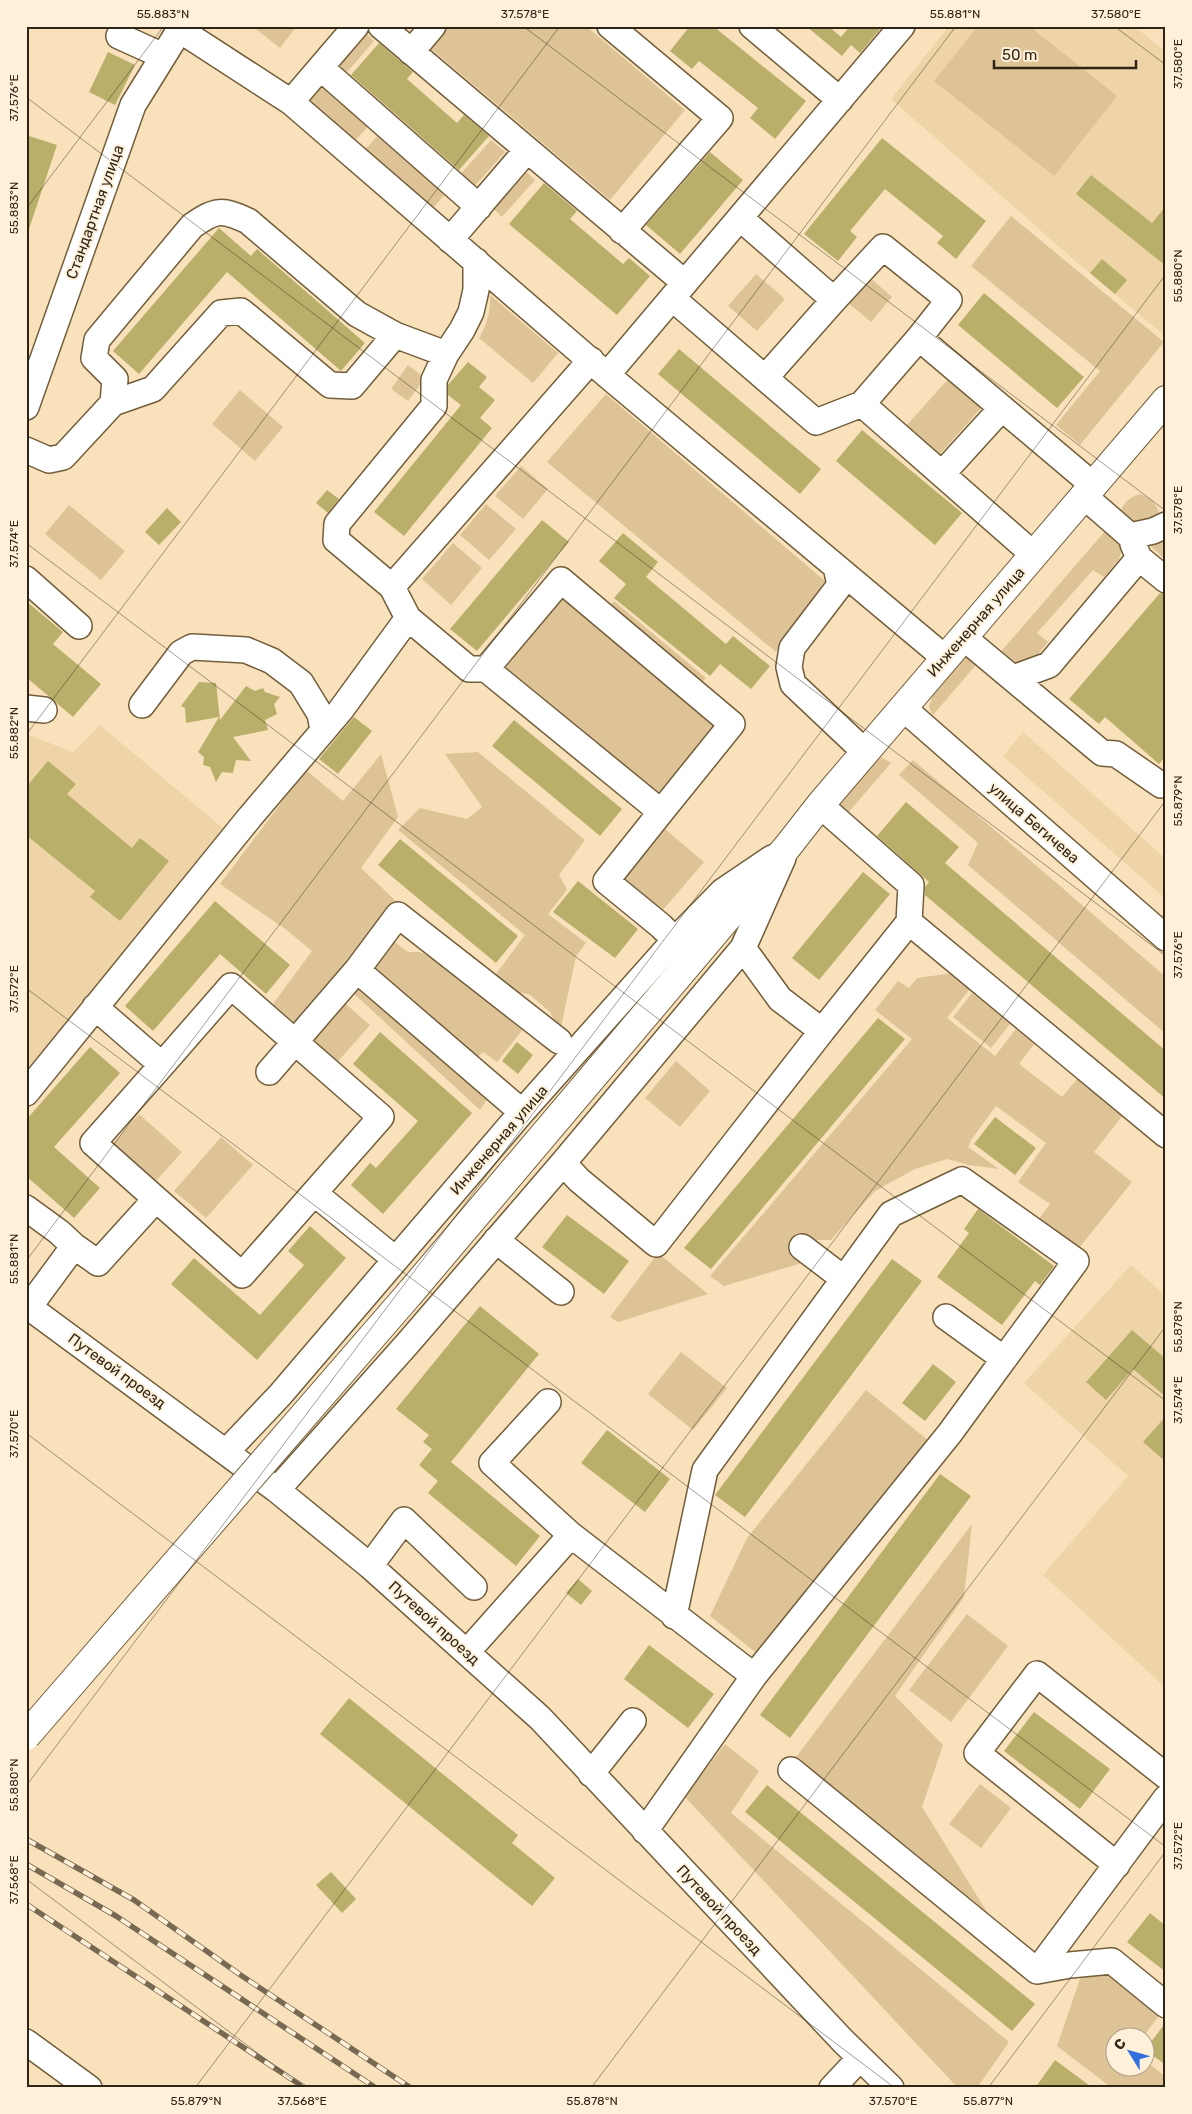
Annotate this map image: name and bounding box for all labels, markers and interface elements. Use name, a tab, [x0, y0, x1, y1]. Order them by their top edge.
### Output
text: 55.883°N	[137, 7, 189, 21]
text: 37.578°E	[501, 7, 549, 21]
text: 55.881°N	[930, 7, 980, 21]
text: 37.580°E	[1091, 7, 1141, 21]
scale bar	[994, 38, 1137, 70]
text: 37.580°E	[1171, 39, 1185, 89]
text: 50 m	[1002, 46, 1037, 64]
text: 37.576°E	[7, 74, 21, 122]
street label: Стандартная улица	[62, 142, 128, 282]
text: 55.883°N	[7, 182, 21, 234]
text: 55.880°N	[1171, 250, 1185, 302]
text: 37.578°E	[1171, 486, 1185, 534]
text: 37.574°E	[7, 520, 21, 568]
street label: Инженерная улица	[923, 563, 1029, 681]
text: 55.882°N	[7, 707, 21, 759]
text: 55.879°N	[1171, 776, 1185, 826]
street label: улица Бегичева	[985, 779, 1083, 867]
text: 37.576°E	[1171, 931, 1185, 979]
text: 37.572°E	[7, 965, 21, 1013]
street label: Инженерная улица	[446, 1081, 552, 1199]
text: 55.881°N	[7, 1234, 21, 1284]
text: 55.878°N	[1171, 1301, 1185, 1353]
street label: Путевой проезд	[65, 1330, 169, 1412]
text: 37.574°E	[1171, 1376, 1185, 1424]
text: 37.570°E	[7, 1410, 21, 1458]
street label: Путевой проезд	[385, 1577, 483, 1669]
text: 55.880°N	[7, 1759, 21, 1811]
text: 37.572°E	[1171, 1822, 1185, 1870]
text: 37.568°E	[7, 1855, 21, 1905]
street label: Путевой проезд	[673, 1861, 765, 1959]
north arrow	[1104, 2026, 1154, 2076]
text: С	[1110, 2035, 1130, 2054]
text: 55.879°N	[171, 2094, 221, 2108]
text: 37.568°E	[277, 2094, 327, 2108]
text: 55.878°N	[566, 2094, 618, 2108]
text: 37.570°E	[869, 2094, 917, 2108]
text: 55.877°N	[963, 2094, 1013, 2108]

